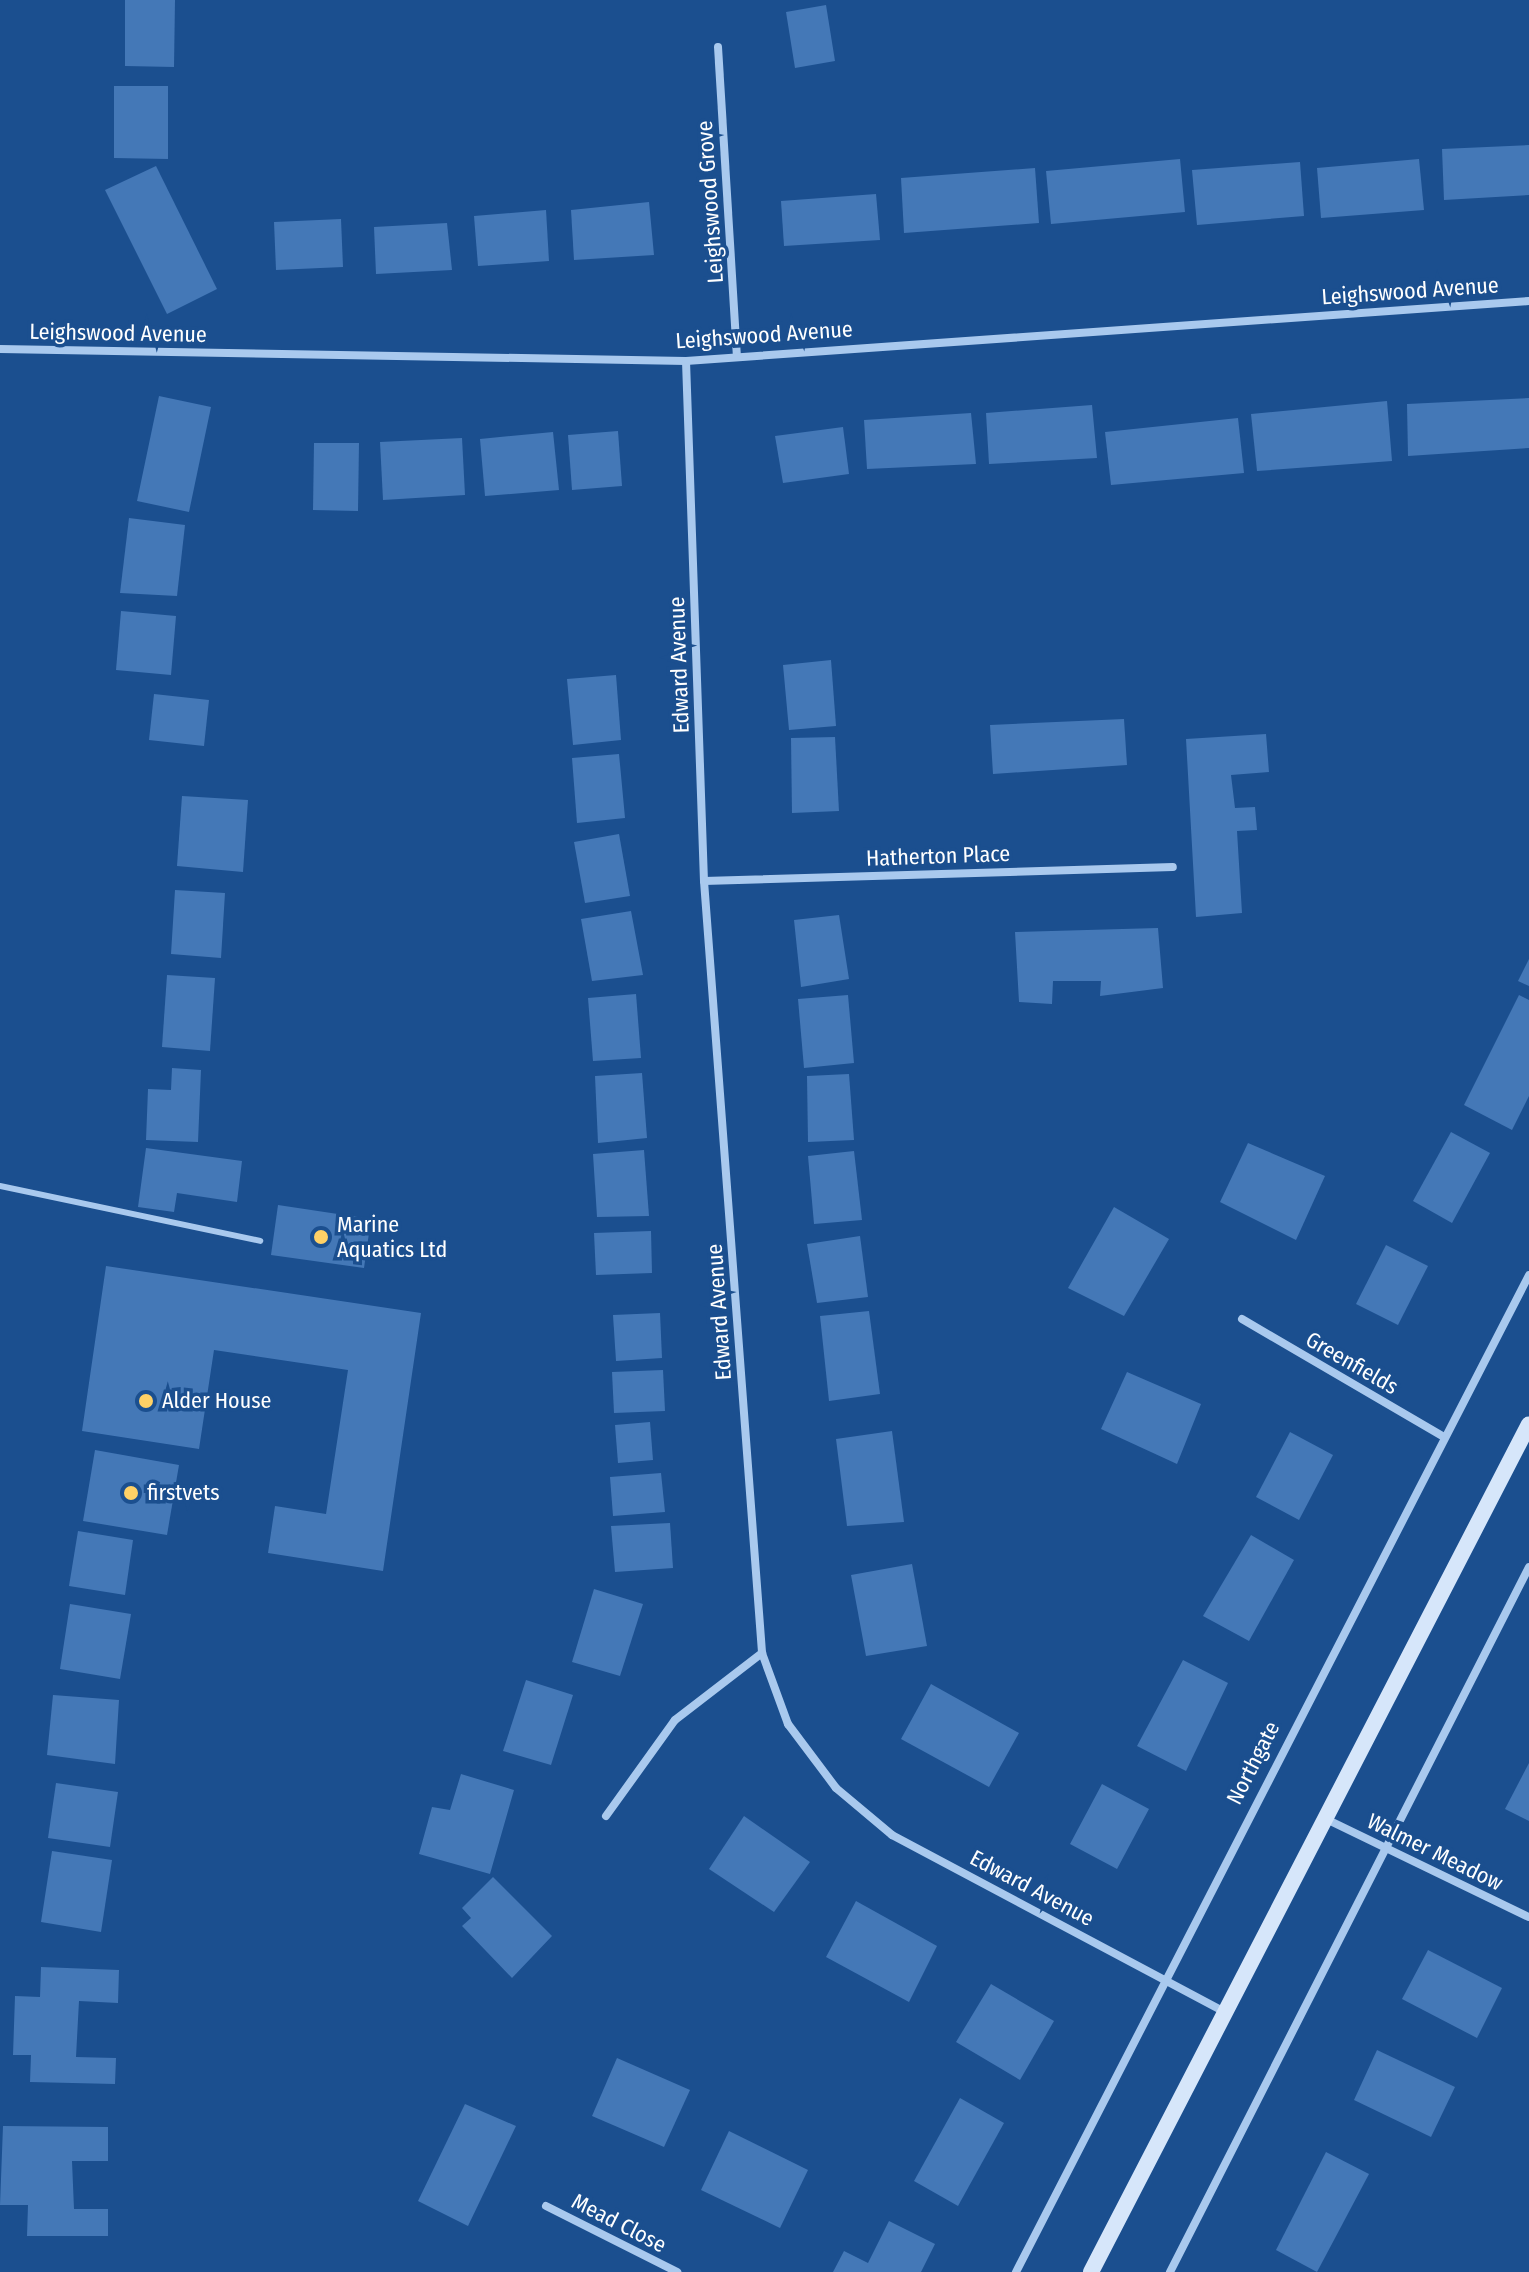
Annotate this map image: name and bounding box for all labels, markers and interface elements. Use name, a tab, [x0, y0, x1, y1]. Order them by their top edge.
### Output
street label: Leighswood Grove	[691, 120, 729, 284]
street label: Leighswood Avenue	[1321, 272, 1499, 310]
street label: Leighswood Avenue	[675, 316, 853, 354]
street label: Leighswood Avenue	[29, 318, 207, 348]
street label: Edward Avenue	[663, 596, 695, 734]
street label: Hatherton Place	[865, 840, 1011, 872]
place label: Marine Aquatics Ltd	[337, 1211, 447, 1262]
marker: Marine Aquatics Ltd	[312, 1228, 330, 1246]
street label: Edward Avenue	[701, 1243, 737, 1381]
street label: Greenfields	[1301, 1326, 1403, 1400]
place label: Alder House	[162, 1388, 271, 1414]
marker: Alder House	[137, 1392, 155, 1410]
place label: firstvets	[147, 1480, 220, 1506]
marker: firstvets	[122, 1484, 140, 1502]
street label: Northgate	[1221, 1717, 1285, 1809]
street label: Walmer Meadow	[1363, 1808, 1507, 1896]
street label: Edward Avenue	[965, 1844, 1099, 1932]
street label: Mead Close	[567, 2188, 671, 2258]

